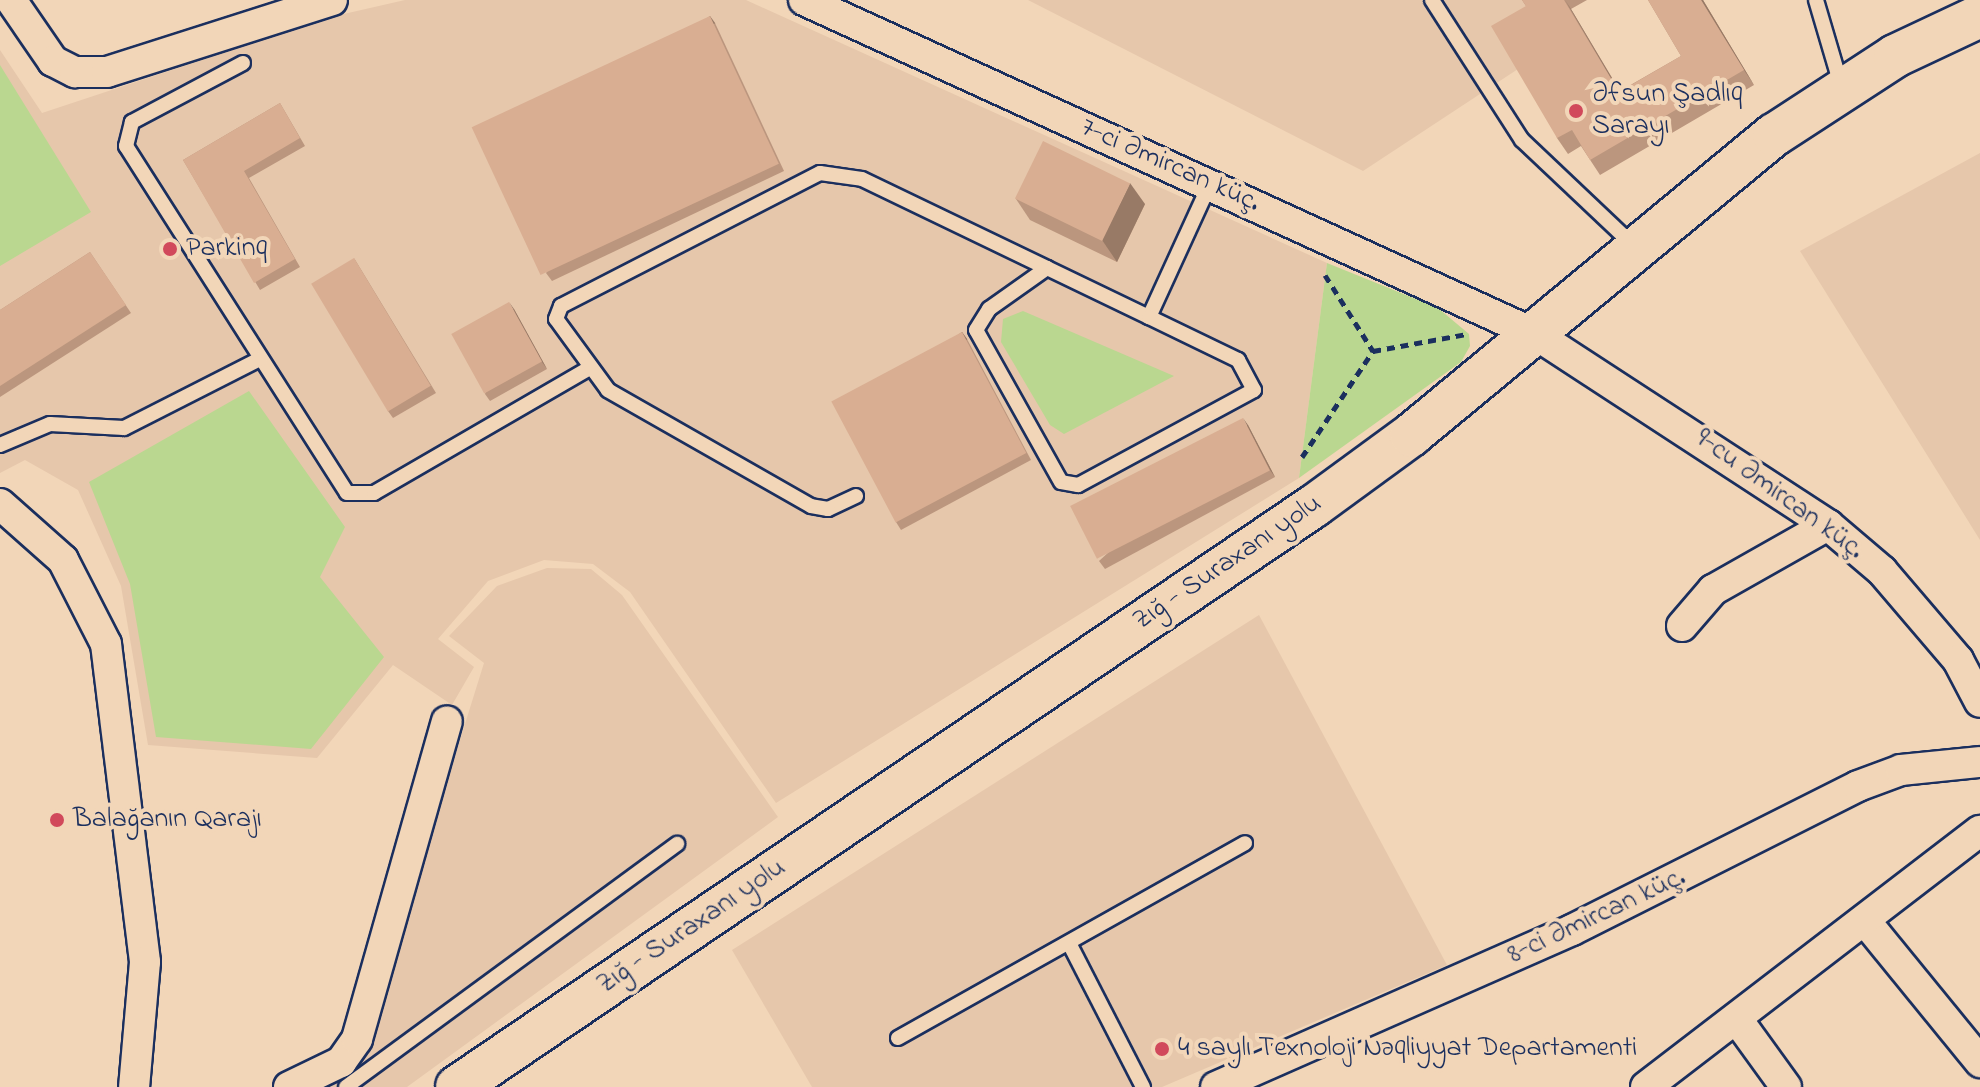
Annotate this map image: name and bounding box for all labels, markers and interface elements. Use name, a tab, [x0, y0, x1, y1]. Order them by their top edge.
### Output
place label: Əfsun Şadlıq Sarayı	[1592, 78, 1742, 144]
marker: Əfsun Şadlıq Sarayı	[1567, 102, 1585, 120]
street label: 7-ci Əmircan küç.	[1075, 111, 1265, 221]
place label: Parkinq	[186, 232, 267, 266]
marker: Parkinq	[161, 240, 179, 258]
street label: 9-cu Əmircan küç.	[1688, 422, 1870, 568]
street label: Zığ - Suraxanı yolu	[1127, 488, 1329, 638]
place label: Balağanın Qarajı	[73, 803, 262, 837]
marker: Balağanın Qarajı	[48, 811, 66, 829]
street label: Zığ - Suraxanı yolu	[591, 852, 793, 1002]
street label: 8-ci Əmircan küç.	[1503, 861, 1691, 973]
place label: 4 saylı Texnoloji Nəqliyyat Departamenti	[1178, 1032, 1637, 1066]
marker: 4 saylı Texnoloji Nəqliyyat Departamenti	[1153, 1040, 1171, 1058]

